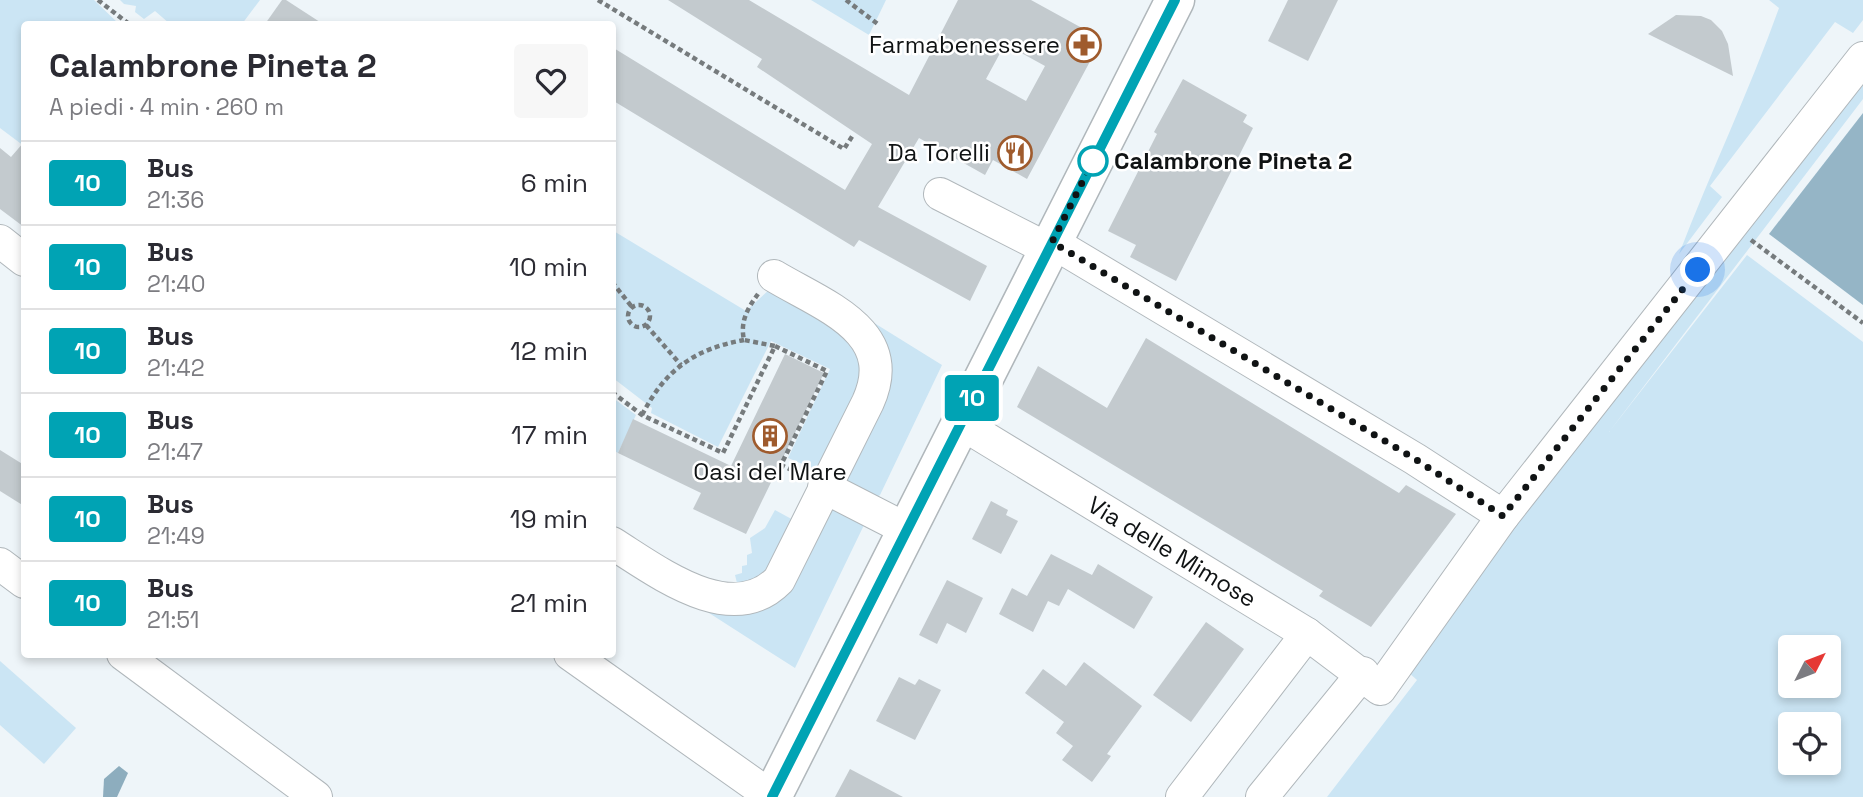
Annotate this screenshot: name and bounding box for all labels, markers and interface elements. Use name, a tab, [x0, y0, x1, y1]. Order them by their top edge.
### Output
pharmacy icon: Farmabenessere	[1065, 26, 1103, 64]
place label: Farmabenessere	[869, 29, 1060, 60]
button: heart	[514, 44, 588, 118]
text: Calambrone Pineta 2	[49, 45, 377, 87]
text: A piedi · 4 min · 260 m	[49, 92, 284, 122]
restaurant icon: Da Torelli	[996, 134, 1034, 172]
place label: Da Torelli	[888, 137, 990, 168]
place label: Calambrone Pineta 2	[1114, 145, 1352, 176]
marker: Calambrone Pineta 2	[1078, 146, 1108, 176]
text: Bus	[147, 151, 194, 185]
text: 6 min	[521, 166, 588, 200]
text: 10	[74, 167, 101, 198]
text: 21:36	[147, 185, 204, 215]
text: Bus	[147, 235, 194, 269]
text: 10 min	[509, 250, 588, 284]
text: 10	[74, 251, 101, 282]
your location	[1680, 252, 1715, 287]
text: 21:40	[147, 269, 205, 299]
text: Bus	[147, 319, 194, 353]
text: 12 min	[510, 334, 588, 368]
text: 10	[74, 335, 101, 366]
text: 21:42	[147, 353, 205, 383]
line badge: 10	[940, 375, 1004, 421]
text: 10	[959, 382, 985, 413]
text: Bus	[147, 403, 194, 437]
building icon: Oasi del Mare	[751, 417, 789, 455]
text: 17 min	[511, 418, 588, 452]
text: 10	[74, 419, 101, 450]
text: 21:47	[147, 437, 203, 467]
place label: Oasi del Mare	[693, 456, 847, 487]
text: Bus	[147, 487, 194, 521]
street label: Via delle Mimose	[1082, 489, 1262, 614]
text: 19 min	[510, 502, 588, 536]
text: 10	[74, 503, 101, 534]
text: 21:49	[147, 521, 205, 551]
text: Bus	[147, 571, 194, 605]
text: 21 min	[510, 586, 588, 620]
text: 10	[74, 587, 101, 618]
text: 21:51	[147, 605, 199, 635]
north arrow	[1778, 635, 1841, 698]
map controls	[1778, 635, 1841, 775]
button: locate	[1778, 712, 1841, 775]

